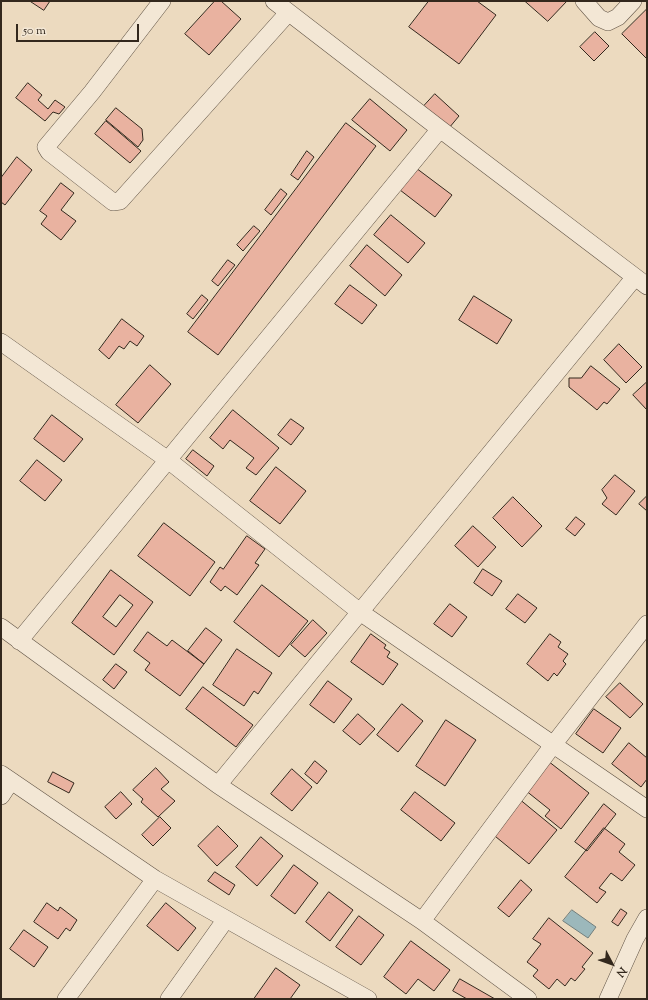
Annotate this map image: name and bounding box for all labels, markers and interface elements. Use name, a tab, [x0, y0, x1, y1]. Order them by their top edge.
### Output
scale bar	[18, 16, 141, 42]
text: 50 m	[23, 22, 46, 40]
north arrow	[592, 944, 632, 984]
text: N	[612, 963, 630, 980]

